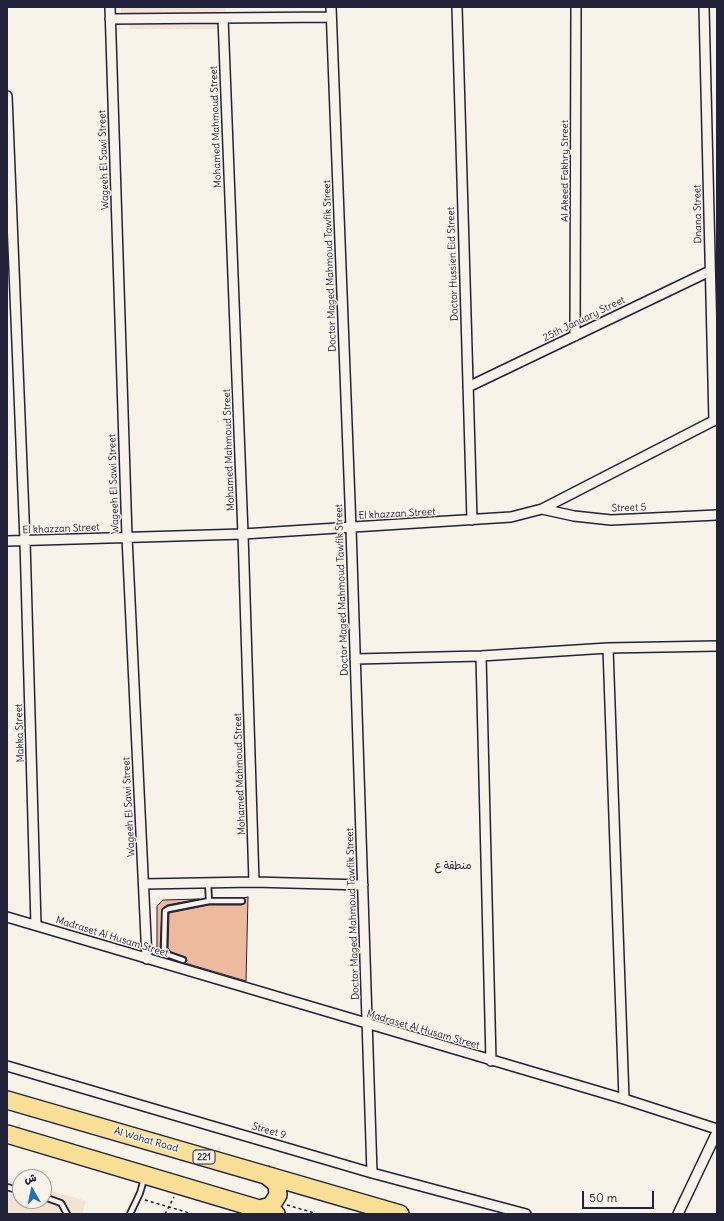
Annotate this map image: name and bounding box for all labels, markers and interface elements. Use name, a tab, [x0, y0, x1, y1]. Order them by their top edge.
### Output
street label: Mohamed Mahmoud Street	[208, 66, 224, 188]
street label: Wageeh El Sawi Street	[96, 110, 112, 210]
street label: Al Akeed Fakhry Street	[559, 120, 571, 222]
street label: Doctor Maged Mahmoud Tawfik Street	[321, 180, 339, 352]
street label: Dnana Street	[691, 184, 705, 244]
street label: Doctor Hussien Eid Street	[445, 207, 461, 321]
street label: 25th January Street	[541, 294, 627, 344]
street label: Mohamed Mahmoud Street	[221, 389, 237, 511]
street label: Wageeh El Sawi Street	[106, 434, 122, 534]
street label: Street 5	[611, 501, 647, 515]
street label: Doctor Maged Mahmoud Tawfik Street	[333, 504, 351, 676]
street label: El khazzan Street	[358, 506, 436, 522]
street label: El khazzan Street	[22, 522, 100, 536]
street label: Makka Street	[13, 703, 27, 763]
street label: Mohamed Mahmoud Street	[232, 713, 248, 835]
street label: Wageeh El Sawi Street	[120, 757, 138, 857]
street label: Doctor Maged Mahmoud Tawfik Street	[344, 828, 362, 1000]
district label: منطقة ع	[434, 859, 472, 873]
street label: Madraset Al Husam Street	[54, 914, 170, 960]
street label: Madraset Al Husam Street	[365, 1008, 481, 1052]
street label: Street 9	[251, 1120, 287, 1142]
street label: Al Wahat Road	[113, 1125, 179, 1155]
road number: 221	[193, 1150, 215, 1164]
north arrow	[12, 1169, 52, 1209]
text: ش	[23, 1170, 37, 1186]
scale bar	[584, 1183, 656, 1209]
text: 50 m	[589, 1190, 617, 1205]

